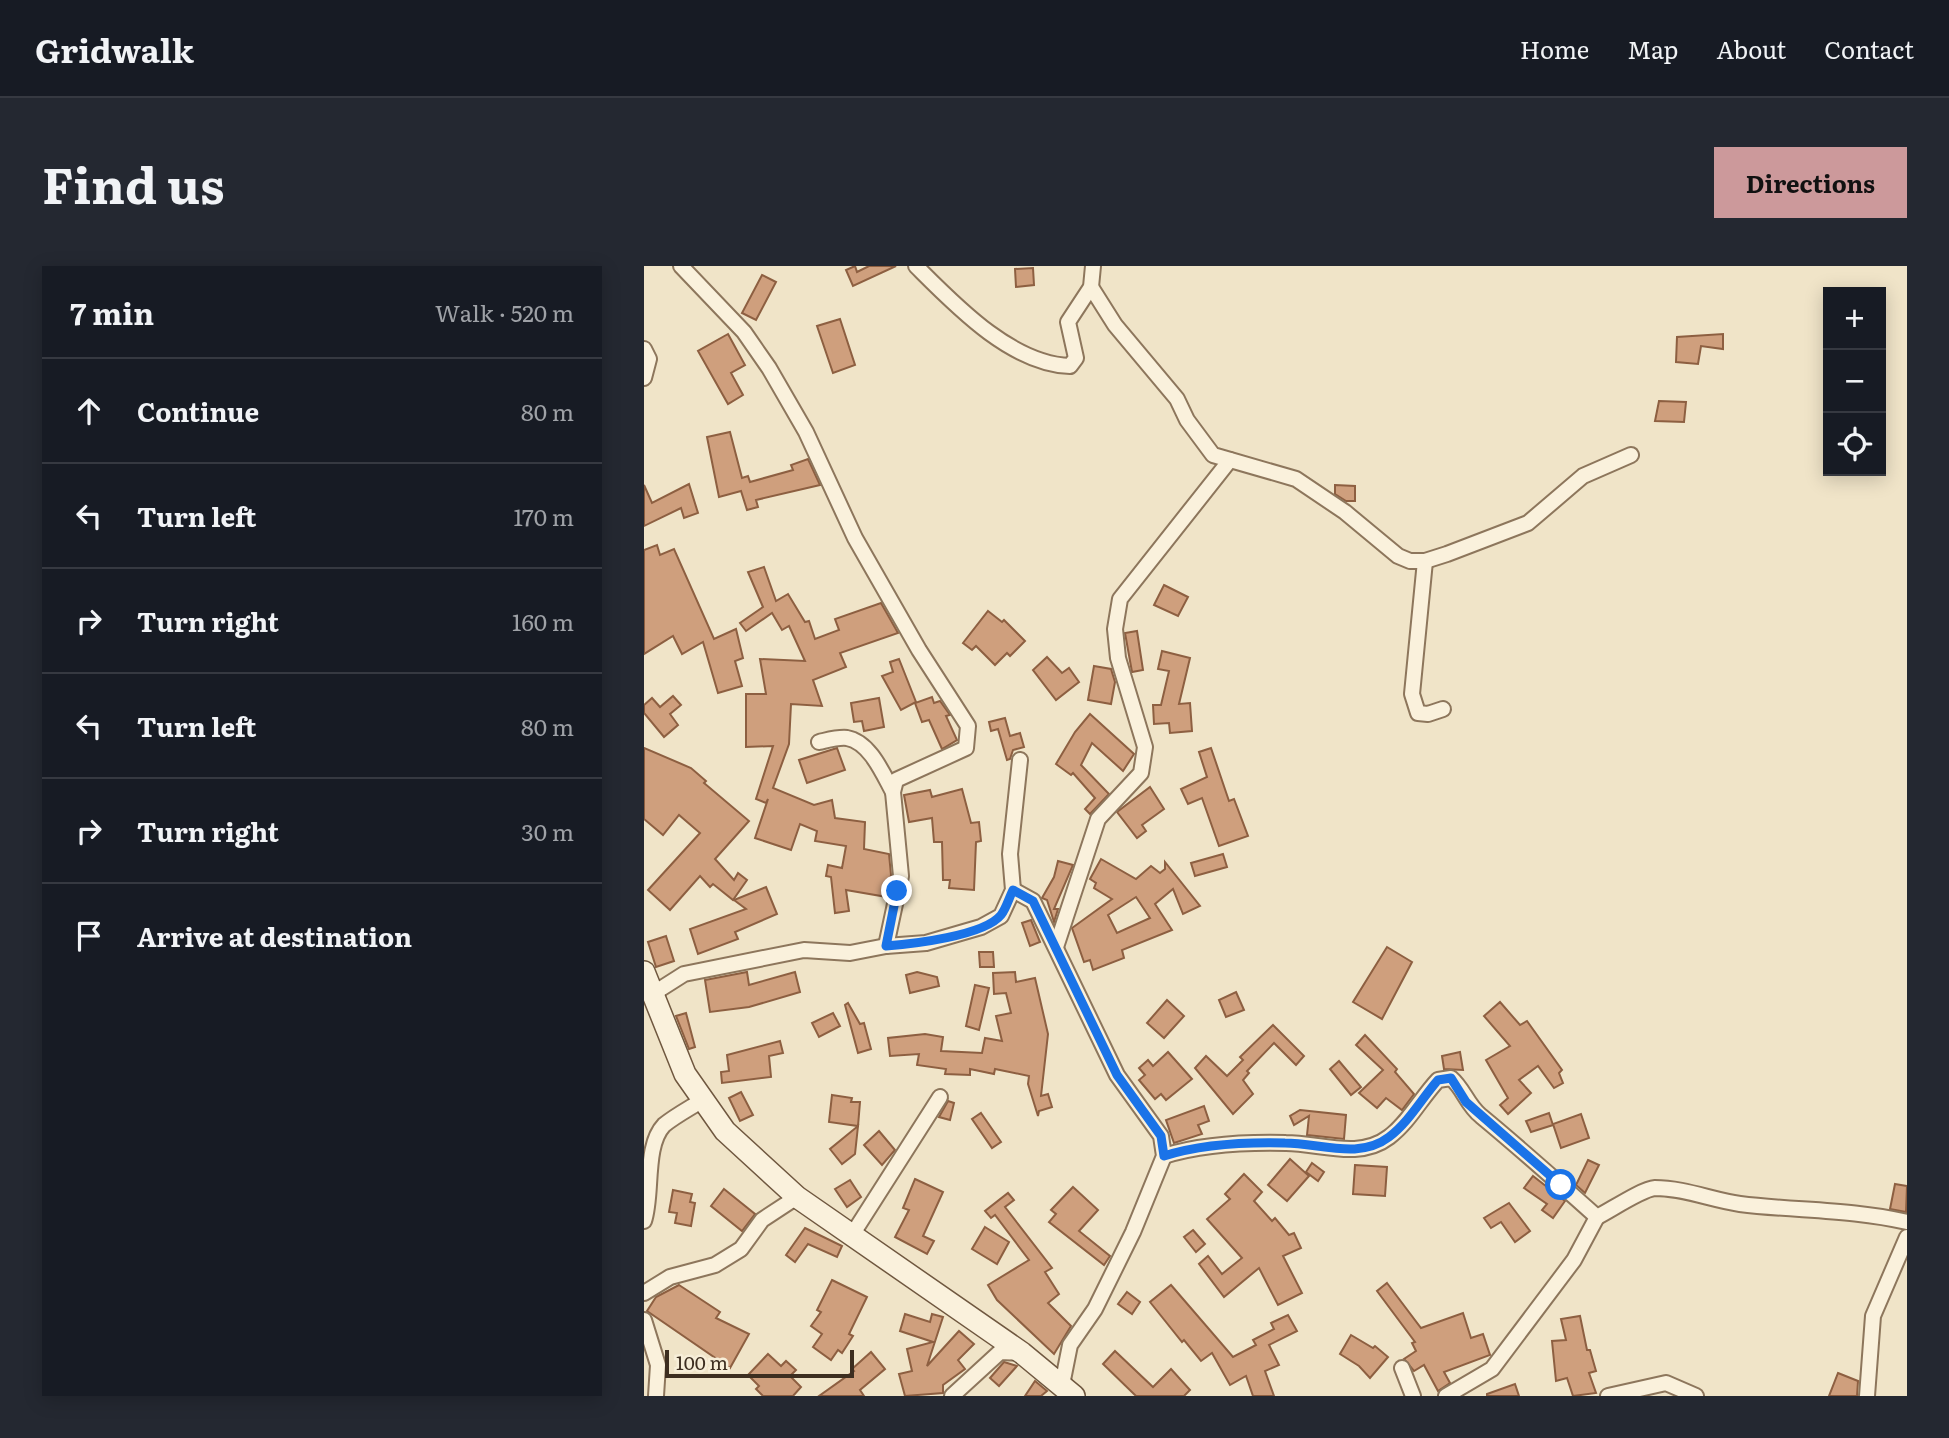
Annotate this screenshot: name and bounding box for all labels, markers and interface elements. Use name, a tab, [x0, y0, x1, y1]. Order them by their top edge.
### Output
text: Gridwalk	[35, 24, 194, 73]
text: Home	[1520, 31, 1589, 66]
text: Map	[1627, 31, 1678, 66]
text: About	[1716, 31, 1786, 66]
text: Contact	[1824, 31, 1914, 66]
text: Find us	[42, 146, 225, 219]
button: Directions	[1714, 147, 1907, 218]
map controls	[1823, 287, 1886, 476]
button: +	[1823, 287, 1886, 350]
text: 7 min	[70, 290, 154, 334]
text: Walk · 520 m	[435, 295, 574, 329]
button: −	[1823, 350, 1886, 413]
text: Continue	[137, 391, 259, 430]
icon: ahead	[70, 392, 108, 430]
text: 80 m	[521, 394, 574, 428]
button: locate	[1823, 413, 1886, 476]
text: Turn left	[137, 496, 256, 535]
icon: left	[70, 497, 108, 535]
text: 170 m	[513, 499, 574, 533]
text: Turn right	[137, 601, 279, 640]
icon: right	[70, 602, 108, 640]
text: 160 m	[512, 604, 574, 638]
text: Turn left	[137, 706, 256, 745]
icon: left	[70, 707, 108, 745]
text: 80 m	[521, 709, 574, 743]
text: Turn right	[137, 811, 279, 850]
icon: right	[70, 812, 108, 850]
text: 30 m	[521, 814, 574, 848]
route end	[881, 875, 912, 906]
text: Arrive at destination	[137, 916, 412, 955]
icon: arrive	[70, 917, 108, 955]
route start	[1545, 1169, 1576, 1200]
scale bar	[665, 1347, 854, 1379]
text: 100 m	[676, 1348, 728, 1376]

